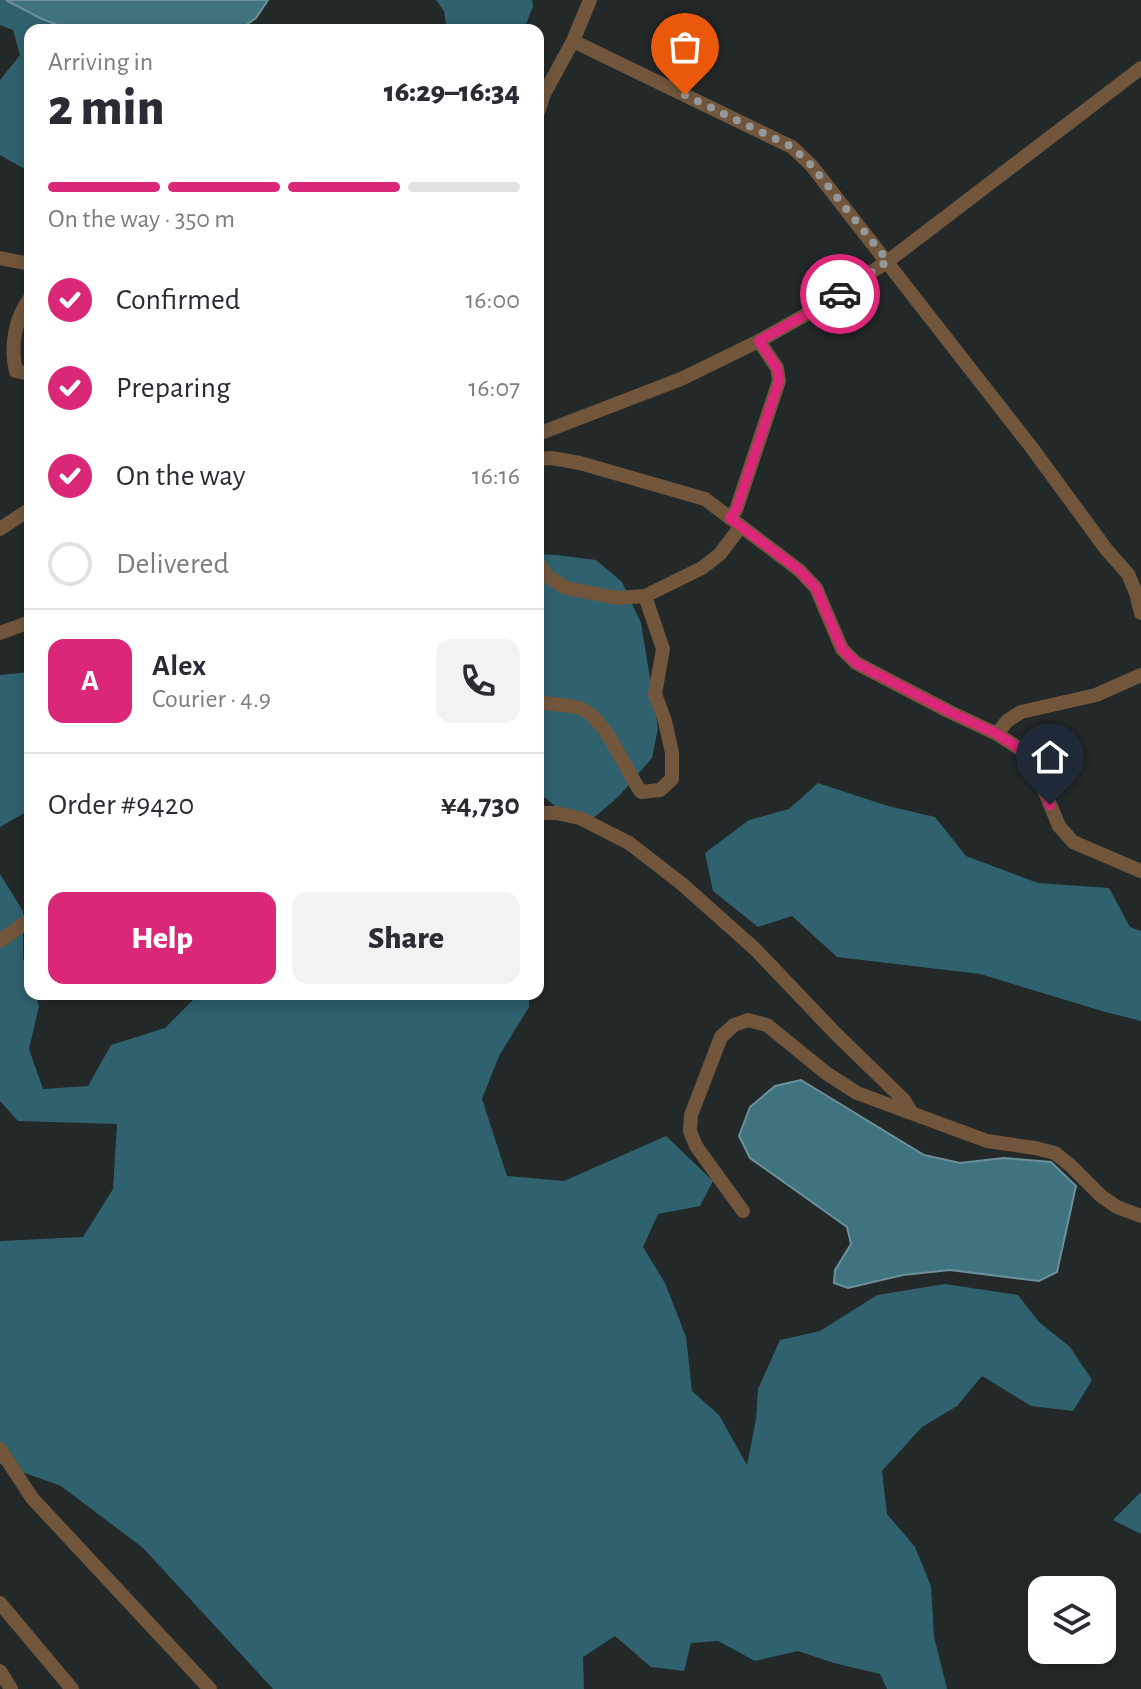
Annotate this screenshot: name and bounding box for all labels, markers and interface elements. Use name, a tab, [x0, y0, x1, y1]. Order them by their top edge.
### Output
pin	[651, 13, 719, 95]
icon: bag	[663, 25, 707, 69]
text: Arriving in	[48, 49, 153, 75]
text: 16:29–16:34	[384, 77, 520, 107]
text: 2 min	[48, 82, 164, 134]
text: On the way · 350 m	[48, 206, 235, 232]
courier	[800, 254, 880, 334]
icon: car	[818, 272, 862, 316]
icon: check	[48, 278, 92, 322]
text: Confirmed	[116, 285, 240, 315]
text: 16:00	[465, 287, 520, 313]
icon: check	[48, 366, 92, 410]
text: Preparing	[116, 373, 231, 403]
text: 16:07	[468, 375, 520, 401]
icon: check	[48, 454, 92, 498]
text: On the way	[116, 461, 245, 491]
text: 16:16	[472, 463, 520, 489]
text: Delivered	[116, 549, 229, 579]
button: phone	[436, 639, 520, 723]
text: Alex	[152, 651, 206, 681]
text: A	[81, 666, 99, 696]
text: Courier · 4.9	[152, 686, 271, 712]
pin	[1016, 723, 1084, 805]
icon: home	[1028, 735, 1072, 779]
text: Order #9420	[48, 790, 194, 820]
text: ¥4,730	[441, 790, 520, 820]
button: Help	[48, 892, 276, 984]
button: Share	[292, 892, 520, 984]
map controls	[1028, 1576, 1116, 1664]
button: layers	[1028, 1576, 1116, 1664]

